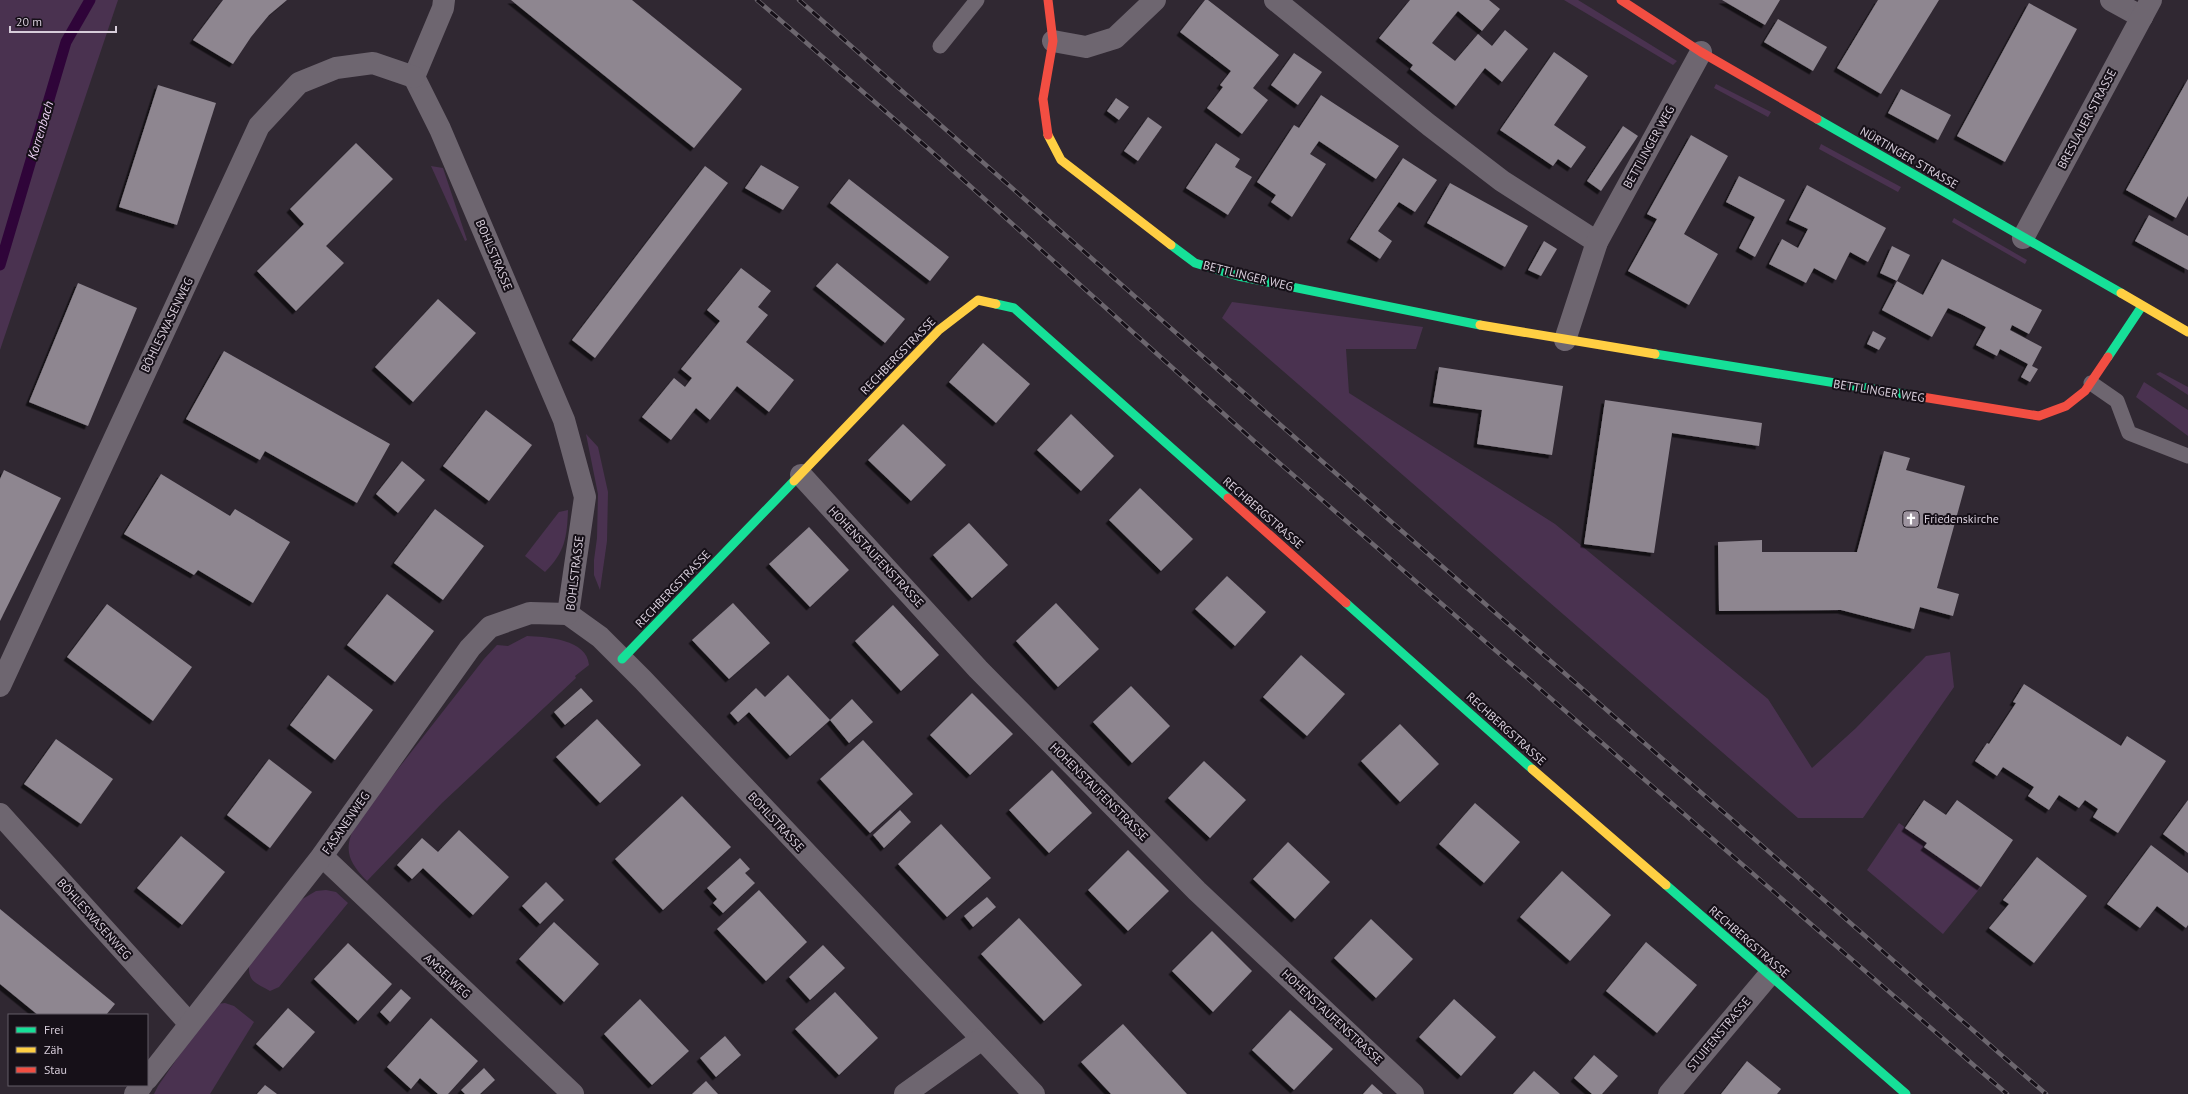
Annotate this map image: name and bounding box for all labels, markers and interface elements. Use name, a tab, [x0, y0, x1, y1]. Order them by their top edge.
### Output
scale bar	[10, 8, 116, 34]
text: 20 m	[16, 14, 42, 29]
street label: BRESLAUER STRASSE	[2054, 66, 2119, 171]
water label: Korrenbach	[24, 99, 57, 161]
street label: BETTLINGER WEG	[1620, 103, 1678, 191]
street label: NÜRTINGER STRASSE	[1858, 123, 1961, 192]
street label: BOHLSTRASSE	[473, 217, 516, 293]
street label: BETTLINGER WEG	[1201, 257, 1295, 294]
street label: BÖHLESWASENWEG	[137, 275, 196, 375]
street label: RECHBERGSTRASSE	[857, 314, 938, 398]
street label: BETTLINGER WEG	[1832, 376, 1926, 405]
street label: RECHBERGSTRASSE	[1220, 474, 1307, 552]
street label: HOHENSTAUFENSTRASSE	[826, 503, 927, 610]
church icon: Friedenskirche	[1901, 509, 1921, 529]
place label: Friedenskirche	[1924, 511, 1999, 526]
street label: BOHLSTRASSE	[562, 535, 587, 611]
street label: RECHBERGSTRASSE	[632, 547, 713, 631]
street label: RECHBERGSTRASSE	[1463, 689, 1549, 768]
street label: HOHENSTAUFENSTRASSE	[1047, 739, 1152, 844]
street label: FASANENWEG	[319, 789, 373, 857]
street label: BOHLSTRASSE	[745, 789, 808, 854]
street label: BÖHLESWASENWEG	[54, 875, 135, 962]
street label: RECHBERGSTRASSE	[1706, 903, 1793, 981]
street label: AMSELWEG	[421, 950, 474, 1001]
street label: HOHENSTAUFENSTRASSE	[1279, 966, 1386, 1067]
street label: STUIFENSTRASSE	[1684, 994, 1754, 1073]
legend	[8, 1014, 148, 1086]
text: Frei	[44, 1022, 64, 1037]
text: Zäh	[44, 1042, 63, 1057]
text: Stau	[44, 1062, 67, 1077]

